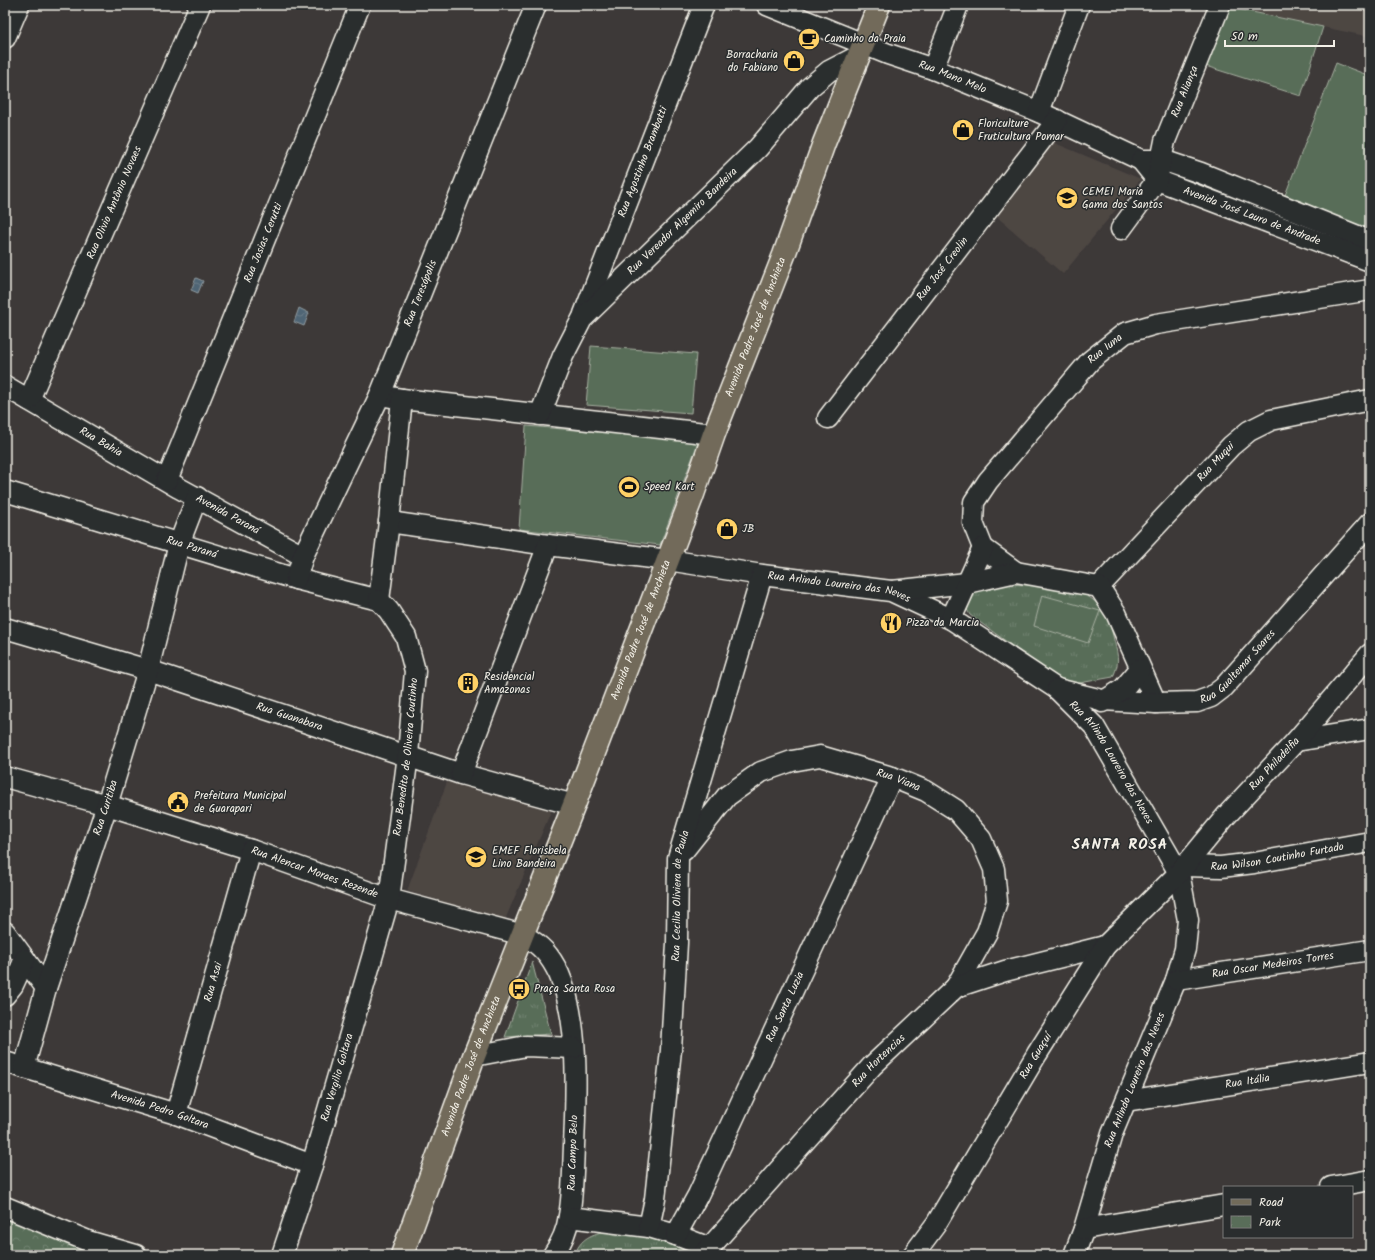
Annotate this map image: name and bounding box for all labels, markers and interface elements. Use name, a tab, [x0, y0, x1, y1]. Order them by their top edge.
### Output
scale bar	[1225, 22, 1334, 48]
cafe icon: Caminho da Praia	[796, 26, 822, 52]
text: 50 m	[1231, 27, 1258, 46]
place label: Caminho da Praia	[824, 30, 906, 48]
place label: Borracharia do Fabiano	[726, 46, 778, 77]
shop icon: Borracharia do Fabiano	[781, 48, 807, 74]
street label: Rua Mano Melo	[916, 56, 989, 99]
street label: Rua Aliança	[1166, 63, 1204, 120]
street label: Rua Agostinho Brambatti	[613, 104, 673, 220]
place label: Floriculture Fruticultura Pomar	[978, 115, 1065, 146]
shop icon: Floriculture Fruticultura Pomar	[950, 117, 976, 143]
street label: Rua Olivio Antônio Novaes	[82, 143, 147, 262]
street label: Rua Vereador Algemiro Bandeira	[623, 163, 742, 280]
street label: Avenida José Lauro de Andrade	[1180, 182, 1323, 250]
place label: CEMEI Maria Gama dos Santos	[1082, 183, 1163, 214]
school or university icon: CEMEI Maria Gama dos Santos	[1054, 185, 1080, 211]
street label: Rua Josias Cerutti	[239, 200, 288, 285]
street label: Rua José Creolin	[912, 233, 973, 305]
street label: Avenida Padre José de Anchieta	[720, 255, 791, 400]
street label: Rua Teresópolis	[399, 257, 442, 330]
street label: Rua Iuna	[1083, 329, 1127, 369]
street label: Rua Bahia	[76, 422, 126, 462]
street label: Rua Muqui	[1193, 438, 1239, 486]
sports icon: Speed Kart	[616, 474, 642, 500]
place label: Speed Kart	[644, 478, 695, 496]
street label: Avenida Paraná	[192, 490, 265, 540]
shop icon: JB	[714, 516, 740, 542]
place label: JB	[742, 520, 754, 538]
street label: Rua Paraná	[164, 531, 221, 564]
street label: Avenida Padre José de Anchieta	[606, 557, 676, 703]
street label: Rua Arlindo Loureiro das Neves	[767, 567, 914, 608]
restaurant icon: Pizza da Marcia	[878, 610, 904, 636]
place label: Pizza da Marcia	[906, 614, 979, 632]
street label: Rua Gualtemar Soares	[1197, 625, 1280, 709]
place label: Residencial Amazonas	[484, 668, 535, 699]
building icon: Residencial Amazonas	[455, 670, 481, 696]
street label: Rua Benedito de Oliveira Coutinho	[388, 677, 423, 837]
street label: Rua Arlindo Loureiro das Neves	[1064, 696, 1158, 828]
street label: Rua Guanabara	[254, 697, 325, 736]
street label: Rua Philadelfia	[1245, 733, 1304, 795]
street label: Rua Viana	[874, 764, 923, 797]
street label: Rua Curitiba	[88, 778, 123, 838]
place label: Prefeitura Municipal de Guarapari	[194, 787, 286, 818]
public building icon: Prefeitura Municipal de Guarapari	[165, 789, 191, 815]
street label: Rua Cecilia Oliviera de Paula	[667, 828, 695, 962]
district label: SANTA ROSA	[1072, 833, 1168, 857]
street label: Rua Wilson Coutinho Furtado	[1210, 838, 1345, 876]
street label: Rua Alencar Moraes Rezende	[248, 842, 381, 903]
place label: EMEF Florisbela Lino Bandeira	[492, 842, 567, 873]
school or university icon: EMEF Florisbela Lino Bandeira	[463, 844, 489, 870]
street label: Rua Oscar Medeiros Torres	[1211, 947, 1335, 983]
street label: Rua Asai	[199, 960, 228, 1004]
street label: Rua Santa Luzia	[761, 969, 809, 1045]
bus stop icon: Praça Santa Rosa	[506, 976, 532, 1002]
place label: Praça Santa Rosa	[534, 980, 615, 998]
street label: Avenida Padre José de Anchieta	[437, 993, 506, 1139]
street label: Rua Arlindo Loureiro das Neves	[1100, 1009, 1171, 1150]
street label: Rua Guaçuí	[1015, 1027, 1058, 1083]
street label: Rua Hortencias	[848, 1030, 910, 1092]
street label: Rua Vergilio Goltara	[316, 1031, 359, 1124]
street label: Rua Itália	[1224, 1069, 1271, 1094]
street label: Avenida Pedro Goltara	[109, 1086, 211, 1134]
street label: Rua Campo Belo	[563, 1115, 583, 1191]
legend	[1223, 1186, 1353, 1238]
text: Road	[1259, 1193, 1284, 1212]
text: Park	[1259, 1213, 1281, 1232]

